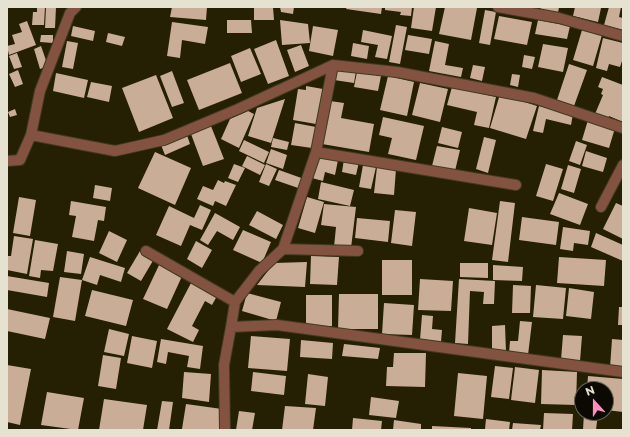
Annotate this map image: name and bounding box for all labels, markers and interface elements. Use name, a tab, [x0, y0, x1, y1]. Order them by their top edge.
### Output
north arrow	[574, 381, 614, 421]
text: N	[583, 383, 597, 399]

